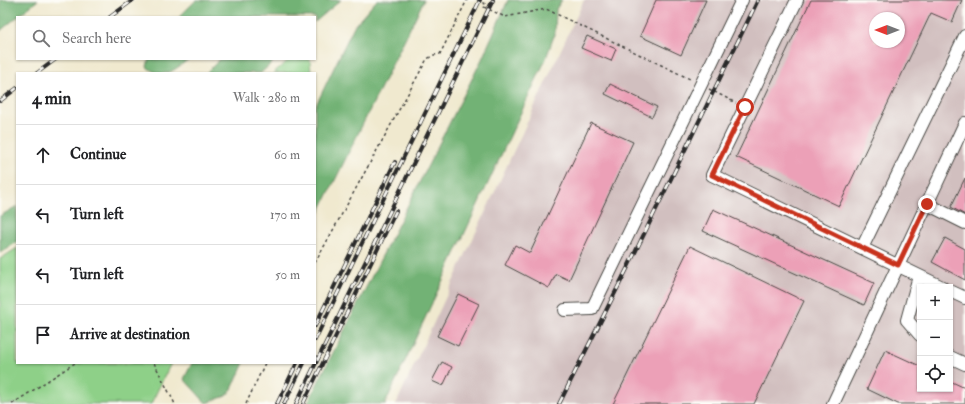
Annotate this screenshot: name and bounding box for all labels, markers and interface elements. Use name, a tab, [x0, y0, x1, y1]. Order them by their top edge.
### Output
north arrow	[869, 12, 905, 48]
search box	[16, 16, 316, 60]
icon: search	[30, 27, 52, 49]
text: Search here	[62, 29, 131, 48]
text: 4 min	[32, 88, 71, 109]
text: Walk · 280 m	[233, 90, 300, 106]
route start	[736, 98, 754, 116]
icon: ahead	[32, 144, 54, 166]
text: Continue	[70, 145, 126, 164]
text: 60 m	[274, 147, 300, 163]
route end	[918, 195, 936, 213]
icon: left	[32, 204, 54, 226]
text: Turn left	[70, 205, 124, 224]
text: 170 m	[270, 207, 300, 223]
icon: left	[32, 264, 54, 286]
text: Turn left	[70, 265, 124, 284]
text: 50 m	[275, 267, 300, 283]
map controls	[917, 284, 953, 392]
button: +	[917, 284, 953, 320]
button: −	[917, 320, 953, 356]
icon: arrive	[32, 324, 54, 346]
text: Arrive at destination	[70, 325, 190, 344]
button: locate	[917, 356, 953, 392]

